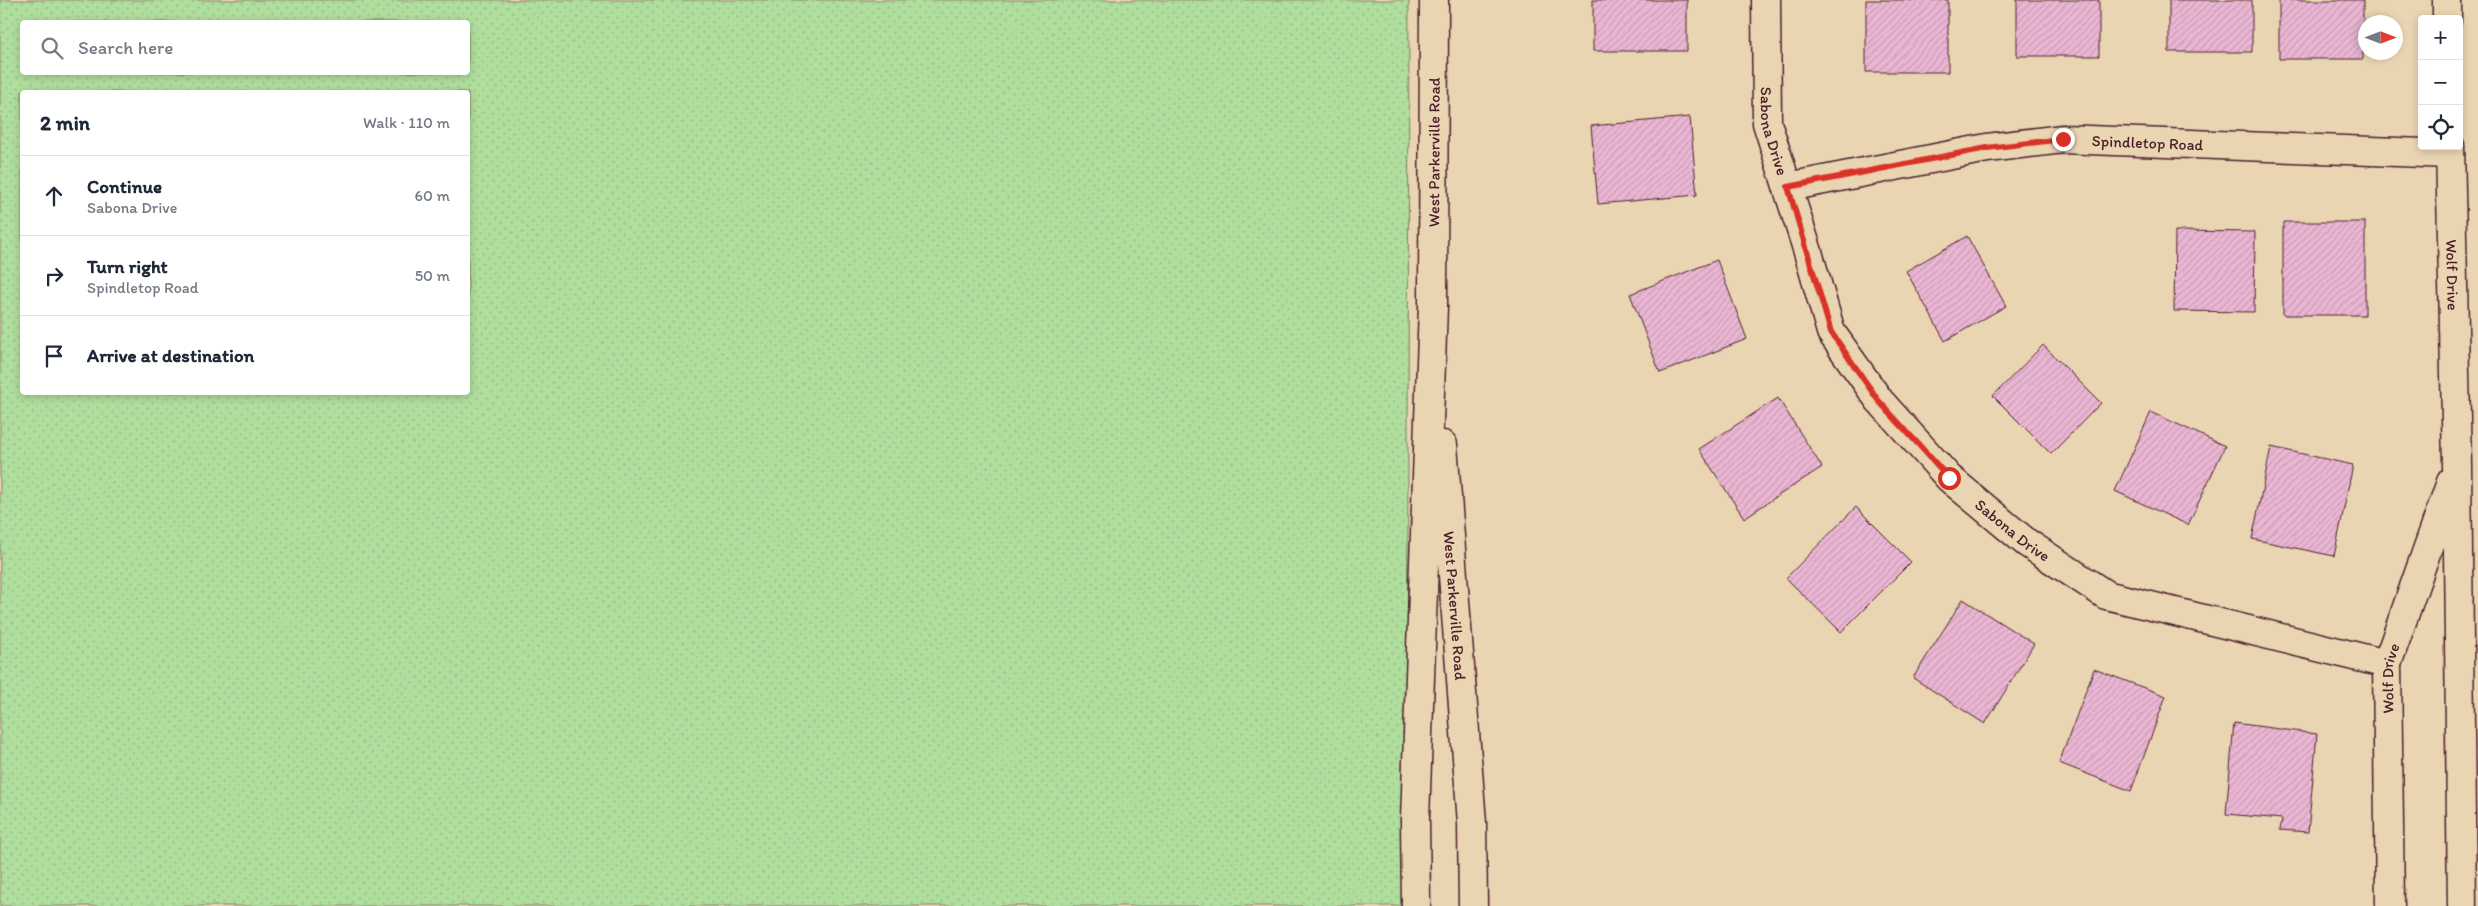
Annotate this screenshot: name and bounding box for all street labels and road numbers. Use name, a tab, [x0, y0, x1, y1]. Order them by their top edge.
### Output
street label: West Parkerville Road	[1424, 77, 1443, 227]
street label: Sabona Drive	[1757, 87, 1792, 178]
street label: Spindletop Road	[2091, 131, 2204, 154]
street label: Wolf Drive	[2443, 239, 2463, 311]
street label: Sabona Drive	[1971, 495, 2054, 565]
street label: West Parkerville Road	[1440, 530, 1471, 681]
street label: Wolf Drive	[2377, 640, 2403, 714]

